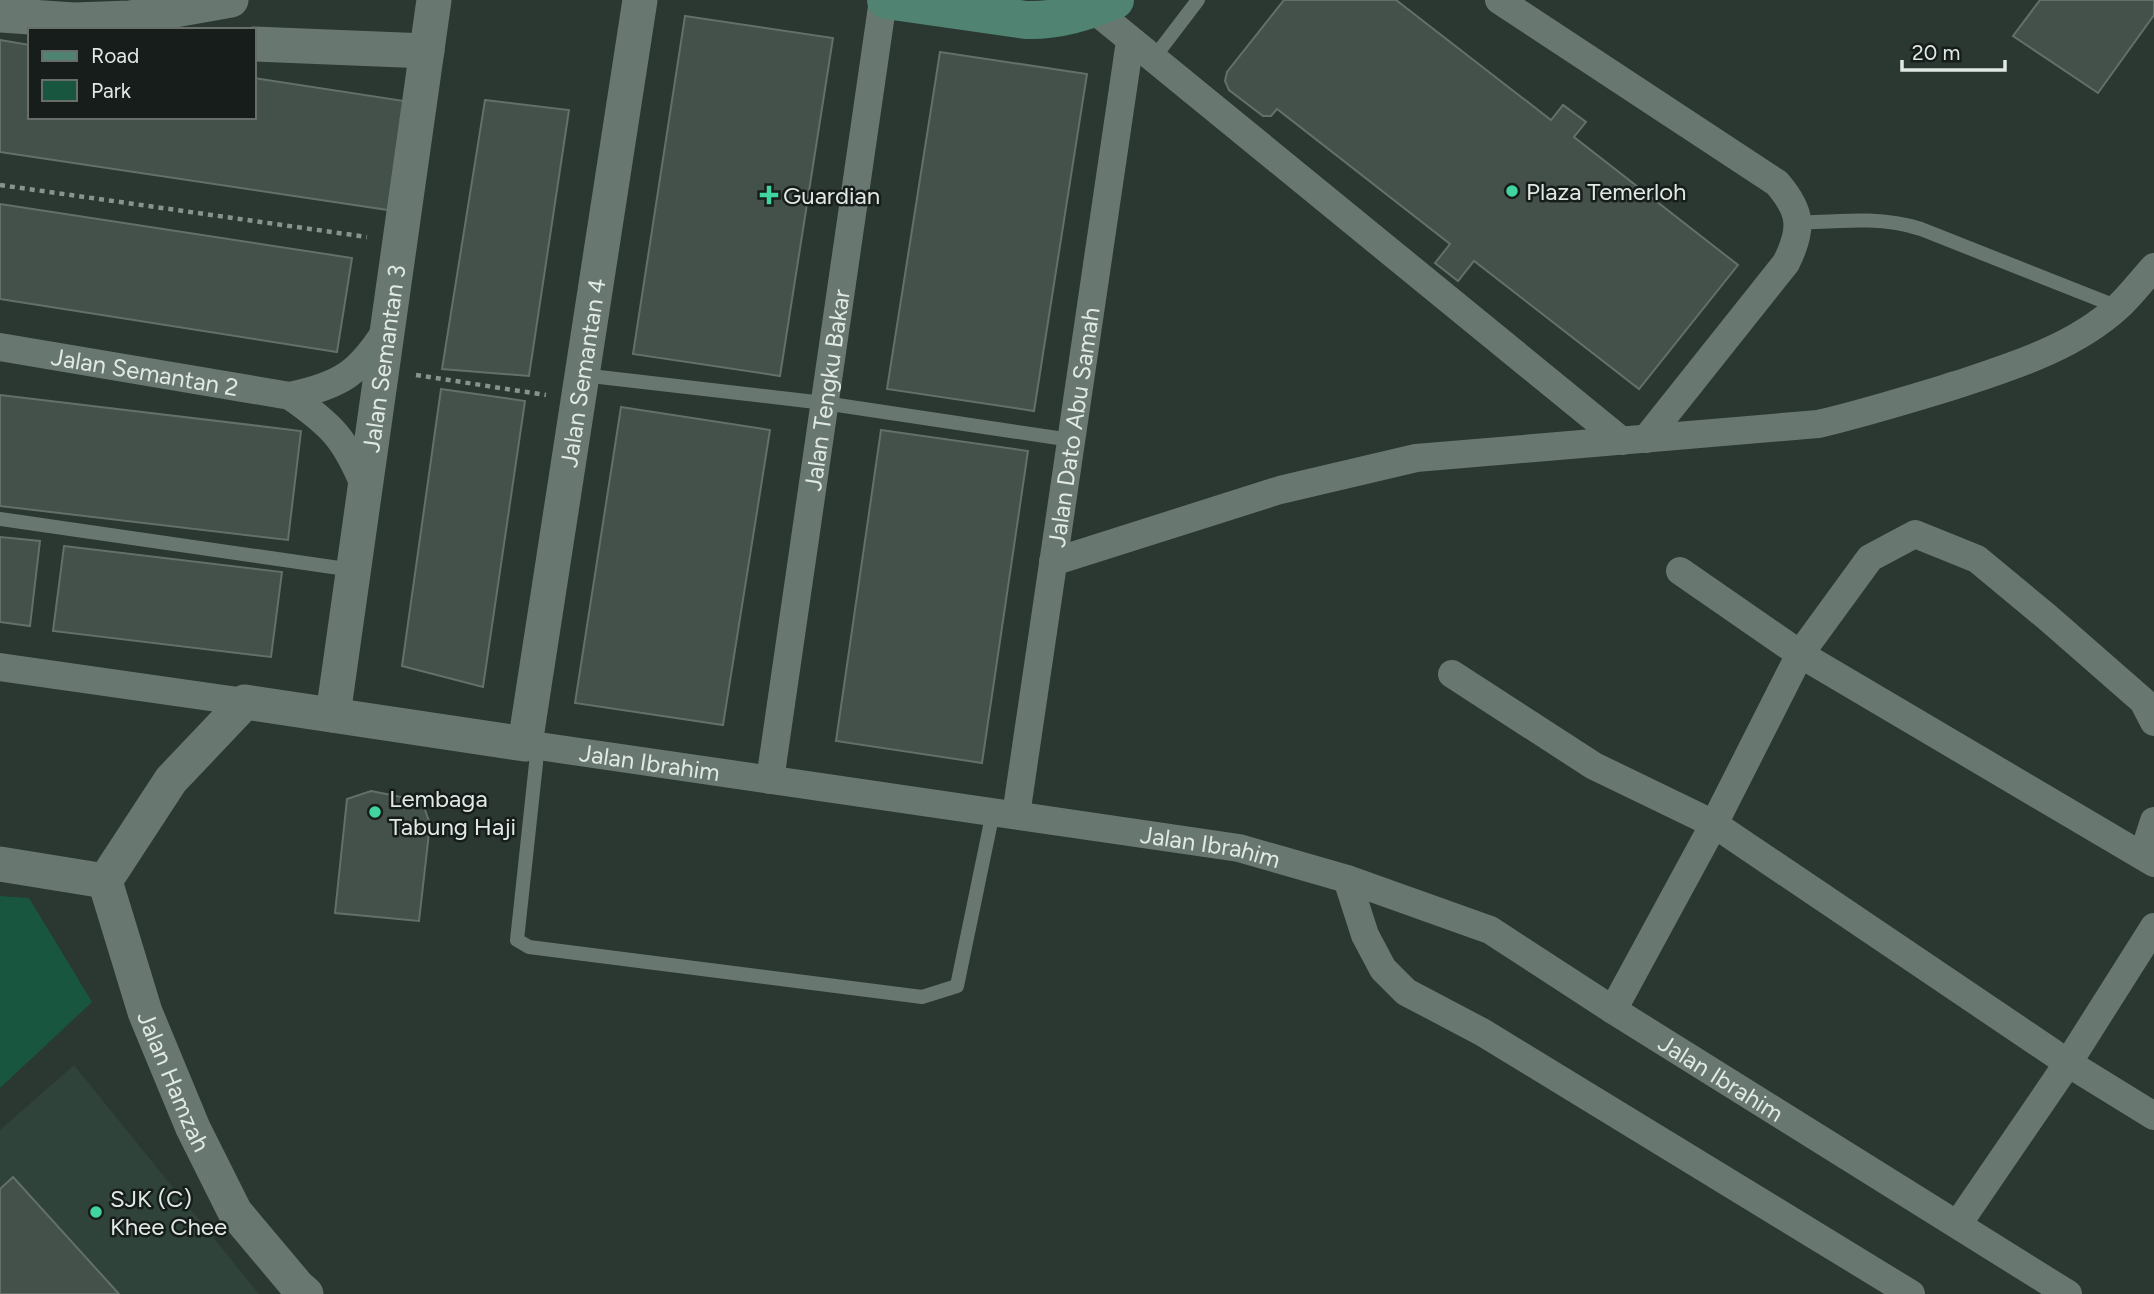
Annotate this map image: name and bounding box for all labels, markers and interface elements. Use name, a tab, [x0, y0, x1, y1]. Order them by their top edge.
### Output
legend	[28, 28, 256, 119]
scale bar	[1902, 28, 2005, 72]
text: 20 m	[1912, 40, 1960, 65]
text: Road	[91, 43, 139, 68]
text: Park	[91, 78, 132, 103]
place label: Plaza Temerloh	[1526, 177, 1686, 206]
place label: Guardian	[783, 181, 880, 210]
marker: Plaza Temerloh	[1504, 183, 1520, 199]
marker: Guardian	[761, 187, 777, 203]
street label: Jalan Semantan 3	[356, 263, 411, 454]
street label: Jalan Semantan 4	[553, 276, 611, 469]
street label: Jalan Tengku Bakar	[798, 287, 855, 493]
street label: Jalan Dato Abu Samah	[1041, 305, 1105, 549]
street label: Jalan Semantan 2	[49, 341, 241, 402]
street label: Jalan Ibrahim	[577, 738, 722, 787]
place label: Lembaga Tabung Haji	[389, 784, 516, 841]
marker: Lembaga Tabung Haji	[367, 804, 383, 820]
street label: Jalan Ibrahim	[1138, 819, 1284, 874]
street label: Jalan Hamzah	[132, 1007, 217, 1156]
street label: Jalan Ibrahim	[1653, 1028, 1789, 1127]
place label: SJK (C) Khee Chee	[110, 1184, 227, 1241]
marker: SJK (C) Khee Chee	[88, 1204, 104, 1220]

